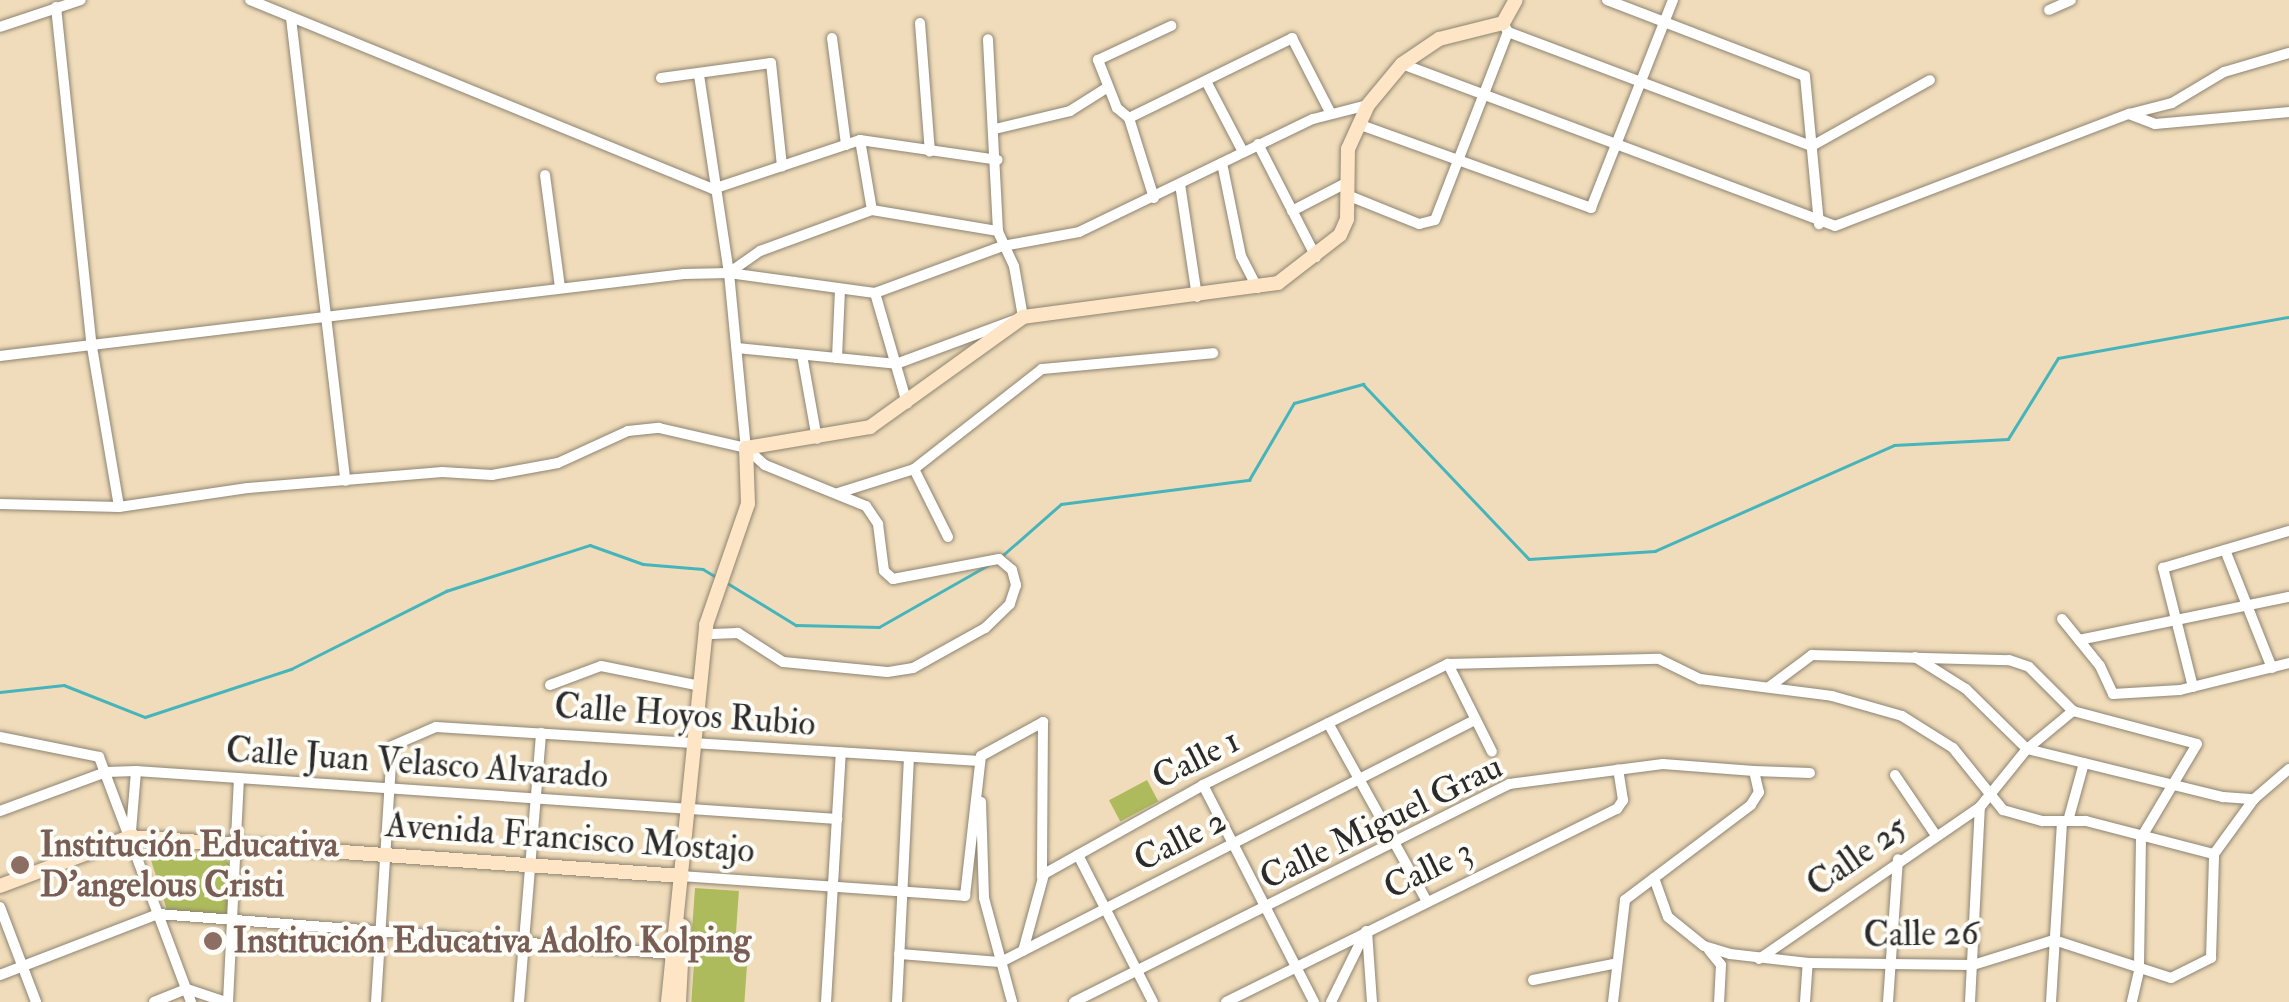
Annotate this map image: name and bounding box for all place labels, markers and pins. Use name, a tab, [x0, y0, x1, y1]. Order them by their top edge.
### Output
place label: Institución Educativa D'angelous Cristi	[40, 824, 338, 906]
marker: Institución Educativa D'angelous Cristi	[9, 854, 31, 876]
place label: Institución Educativa Adolfo Kolping	[233, 920, 751, 962]
marker: Institución Educativa Adolfo Kolping	[202, 930, 224, 952]

